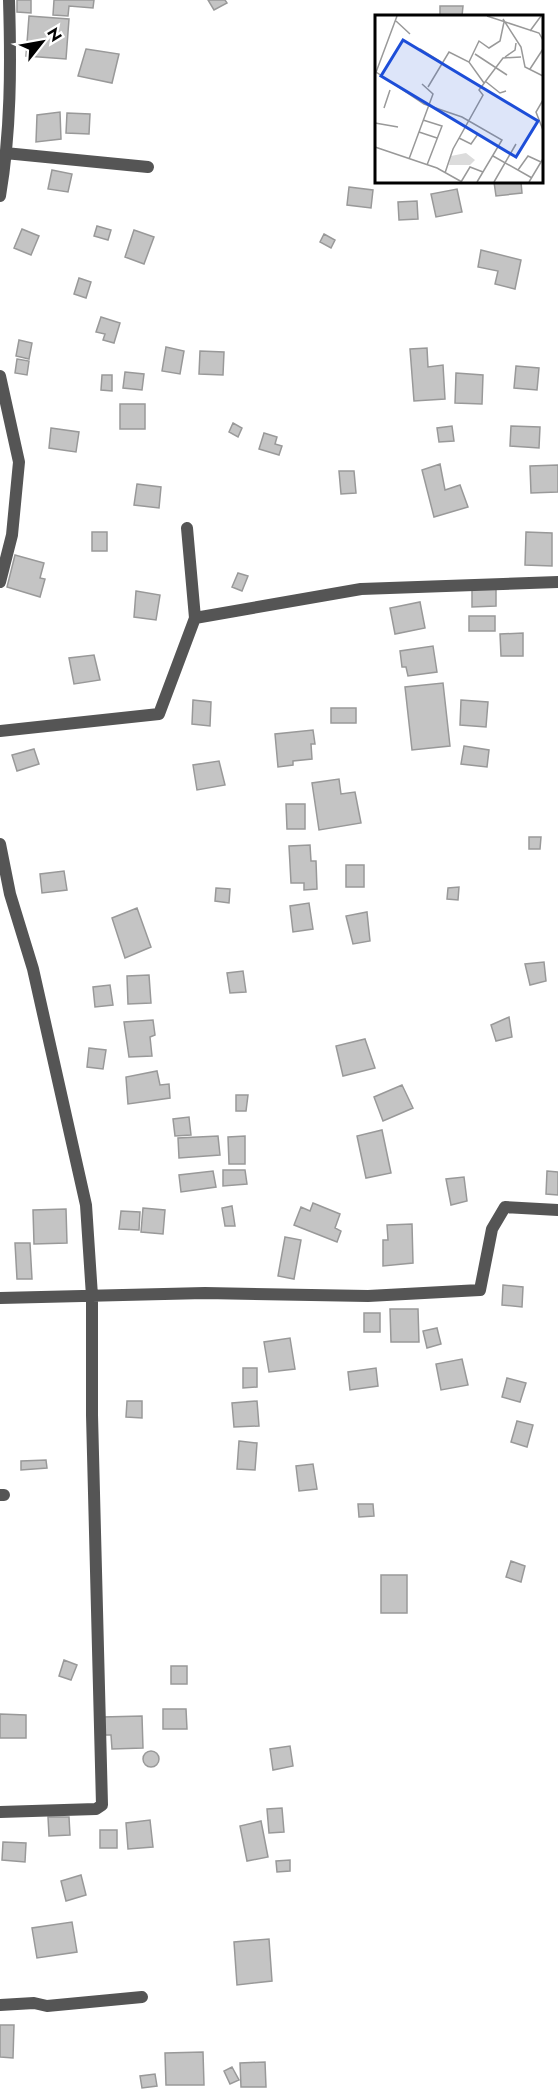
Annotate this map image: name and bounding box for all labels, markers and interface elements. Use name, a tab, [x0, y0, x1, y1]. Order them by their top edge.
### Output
north arrow	[12, 12, 72, 72]
inset map	[375, 15, 543, 183]
text: N	[41, 23, 68, 46]

